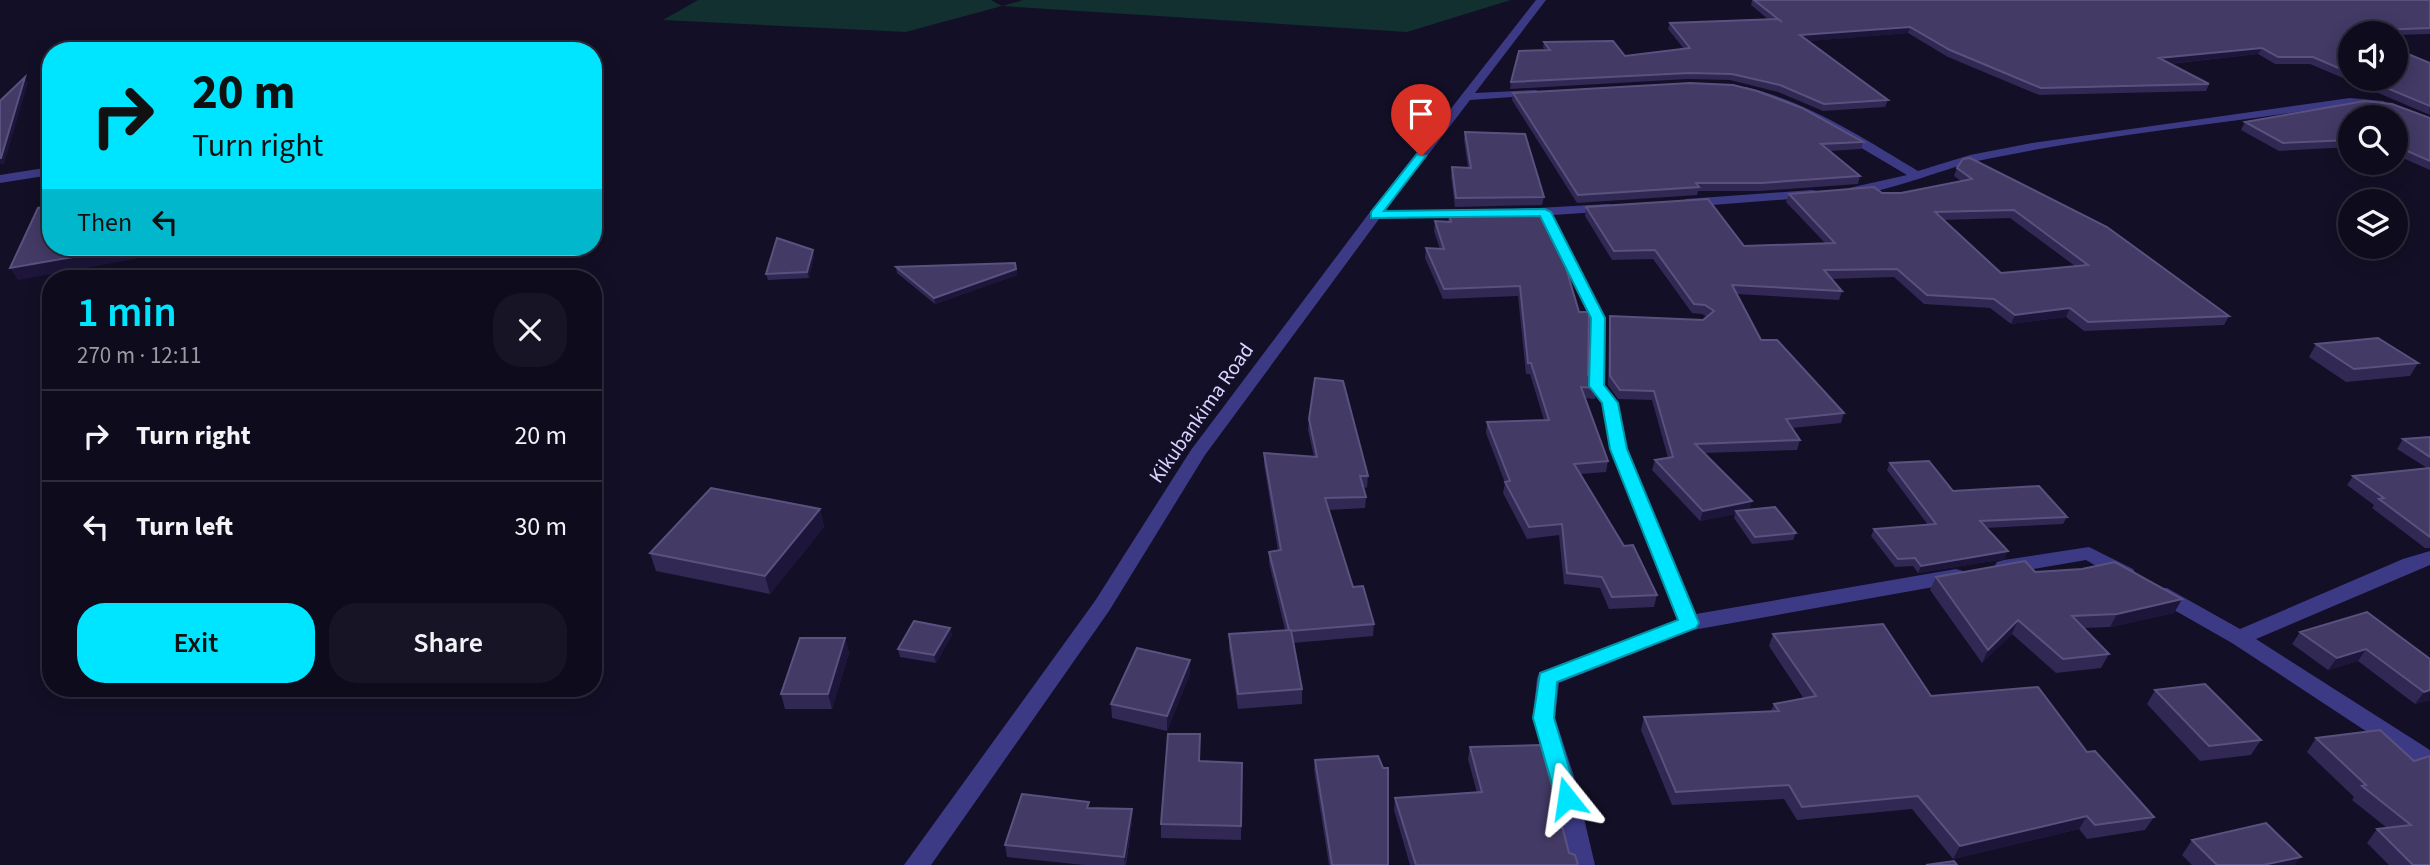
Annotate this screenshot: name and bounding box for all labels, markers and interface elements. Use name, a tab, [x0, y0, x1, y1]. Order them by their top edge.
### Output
map controls	[2338, 21, 2408, 259]
button: sound	[2338, 21, 2408, 91]
text: 20 m	[192, 58, 296, 128]
icon: right	[77, 70, 168, 161]
pin	[1391, 84, 1451, 156]
icon: arrive	[1402, 95, 1440, 133]
button: search	[2338, 105, 2408, 175]
text: Turn right	[192, 123, 323, 169]
button: layers	[2338, 189, 2408, 259]
icon: left	[146, 203, 184, 241]
text: Then	[77, 204, 132, 241]
text: 1 min	[77, 283, 177, 343]
button: close	[493, 293, 567, 367]
street label: Kikubankima Road	[1141, 337, 1261, 489]
text: 270 m · 12:11	[77, 339, 201, 372]
icon: right	[77, 417, 115, 455]
text: Turn right	[136, 417, 251, 454]
text: 20 m	[514, 417, 567, 454]
icon: left	[77, 508, 115, 546]
text: Turn left	[136, 508, 233, 545]
text: 30 m	[514, 508, 567, 545]
button: Exit	[77, 603, 315, 683]
button: Share	[329, 603, 567, 683]
position arrow	[1530, 761, 1604, 835]

